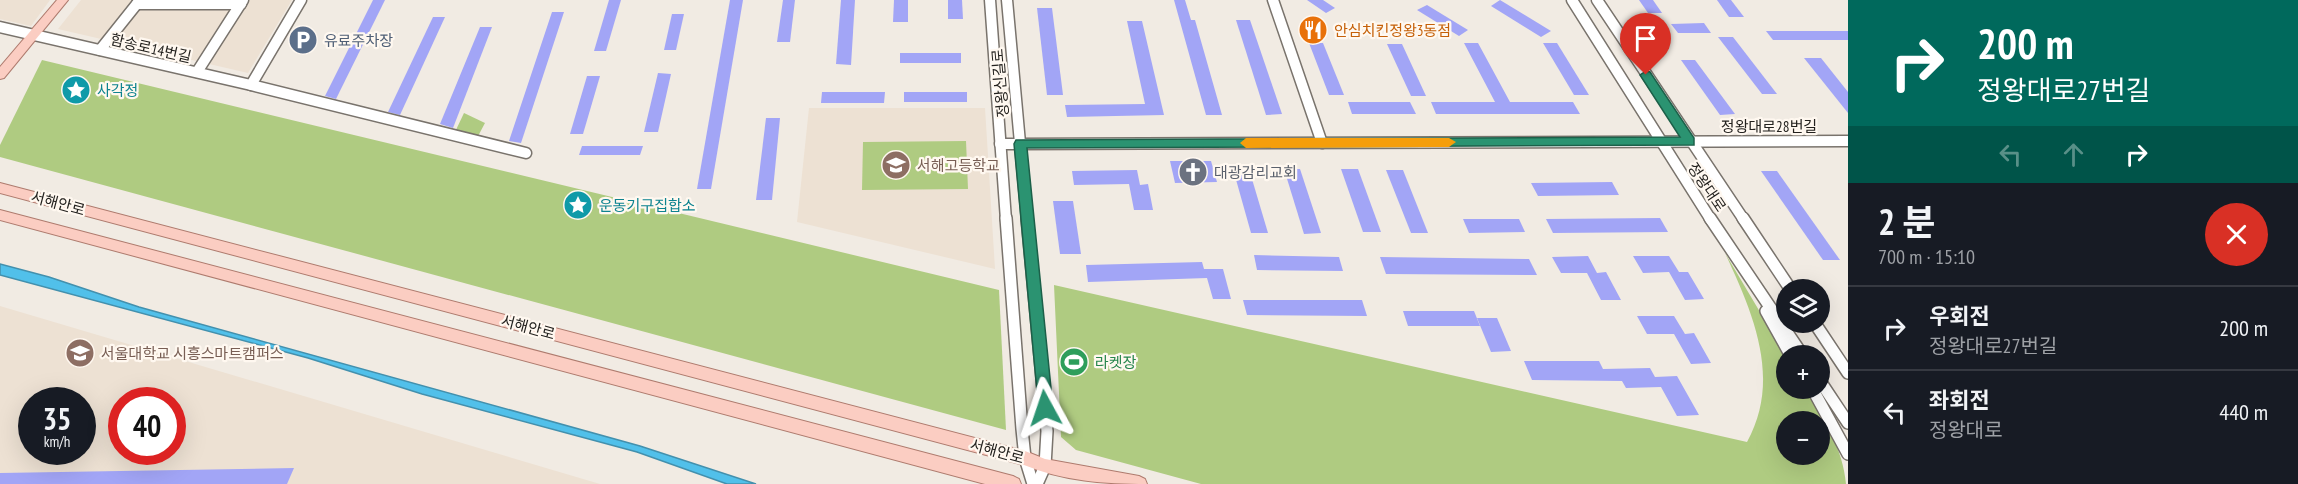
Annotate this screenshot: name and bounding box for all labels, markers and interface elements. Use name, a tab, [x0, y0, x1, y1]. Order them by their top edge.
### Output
pin	[1620, 13, 1671, 75]
restaurant icon: 안심치킨정왕3동점	[1297, 14, 1329, 46]
text: 200 m	[1977, 16, 2074, 71]
place label: 안심치킨정왕3동점	[1334, 21, 1451, 40]
icon: arrive	[1629, 22, 1662, 55]
parking icon: 유료주차장	[287, 24, 319, 56]
icon: right	[1878, 24, 1956, 102]
street label: 함송로14번길	[109, 29, 193, 67]
place label: 유료주차장	[324, 31, 393, 50]
street label: 정왕신길로	[988, 48, 1012, 118]
text: 정왕대로27번길	[1977, 73, 2150, 107]
place icon: 사각정	[60, 74, 92, 106]
place label: 사각정	[97, 81, 138, 100]
street label: 정왕대로28번길	[1721, 117, 1817, 136]
icon: left	[1994, 138, 2027, 171]
icon: ahead	[2057, 138, 2090, 171]
icon: right	[2120, 138, 2153, 171]
school or university icon: 서해고등학교	[880, 149, 912, 181]
place label: 서해고등학교	[917, 156, 1000, 175]
church icon: 대광감리교회	[1177, 156, 1209, 188]
street label: 정왕대로	[1684, 159, 1730, 215]
place label: 대광감리교회	[1214, 163, 1297, 182]
street label: 서해안로	[29, 187, 87, 219]
place icon: 운동기구집합소	[562, 189, 594, 221]
place label: 운동기구집합소	[599, 196, 696, 215]
text: 2 분	[1878, 198, 1936, 245]
button: close	[2205, 203, 2268, 266]
text: 700 m · 15:10	[1878, 244, 1975, 270]
map controls	[1776, 279, 1830, 465]
button: layers	[1776, 279, 1830, 333]
text: 우회전	[1929, 302, 1990, 330]
street label: 서해안로	[499, 311, 557, 343]
icon: right	[1878, 312, 1911, 345]
text: 200 m	[2219, 314, 2268, 342]
text: 정왕대로27번길	[1929, 333, 2057, 359]
school or university icon: 서울대학교 시흥스마트캠퍼스	[64, 337, 96, 369]
place label: 서울대학교 시흥스마트캠퍼스	[101, 344, 284, 363]
button: +	[1776, 345, 1830, 399]
sports icon: 라켓장	[1058, 346, 1090, 378]
place label: 라켓장	[1095, 353, 1137, 372]
position arrow	[1013, 376, 1077, 440]
text: 좌회전	[1929, 386, 1990, 414]
speed limit sign: 40	[108, 387, 186, 465]
icon: left	[1878, 396, 1911, 429]
text: 440 m	[2219, 398, 2268, 426]
text: 35	[43, 399, 71, 438]
button: −	[1776, 411, 1830, 465]
text: 정왕대로	[1929, 417, 2003, 443]
text: km/h	[44, 432, 70, 451]
street label: 서해안로	[968, 435, 1026, 467]

